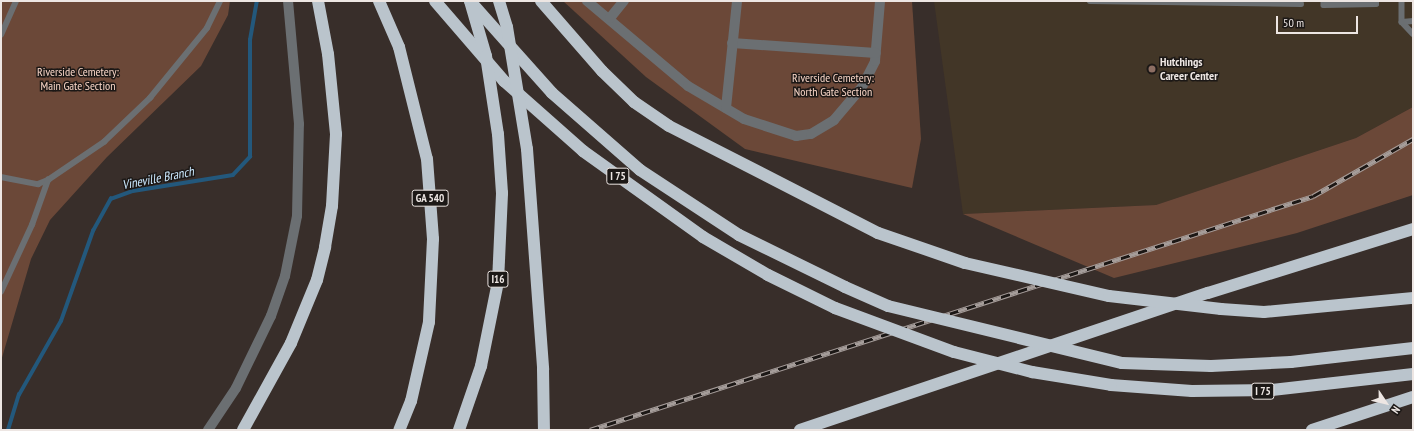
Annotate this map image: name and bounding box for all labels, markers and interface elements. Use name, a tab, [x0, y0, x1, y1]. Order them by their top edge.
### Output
scale bar	[1278, 8, 1360, 34]
text: 50 m	[1283, 15, 1304, 30]
place label: Hutchings Career Center	[1160, 55, 1218, 83]
marker: Hutchings Career Center	[1147, 64, 1157, 74]
park label: Riverside Cemetery: Main Gate Section	[37, 65, 119, 93]
park label: Riverside Cemetery: North Gate Section	[792, 71, 874, 99]
water label: Vineville Branch	[121, 164, 195, 194]
road number: I 75	[606, 167, 630, 185]
road number: GA 540	[411, 189, 449, 207]
road number: I16	[487, 270, 509, 288]
road number: I 75	[1251, 382, 1275, 400]
north arrow	[1366, 383, 1406, 423]
text: N	[1388, 403, 1403, 416]

